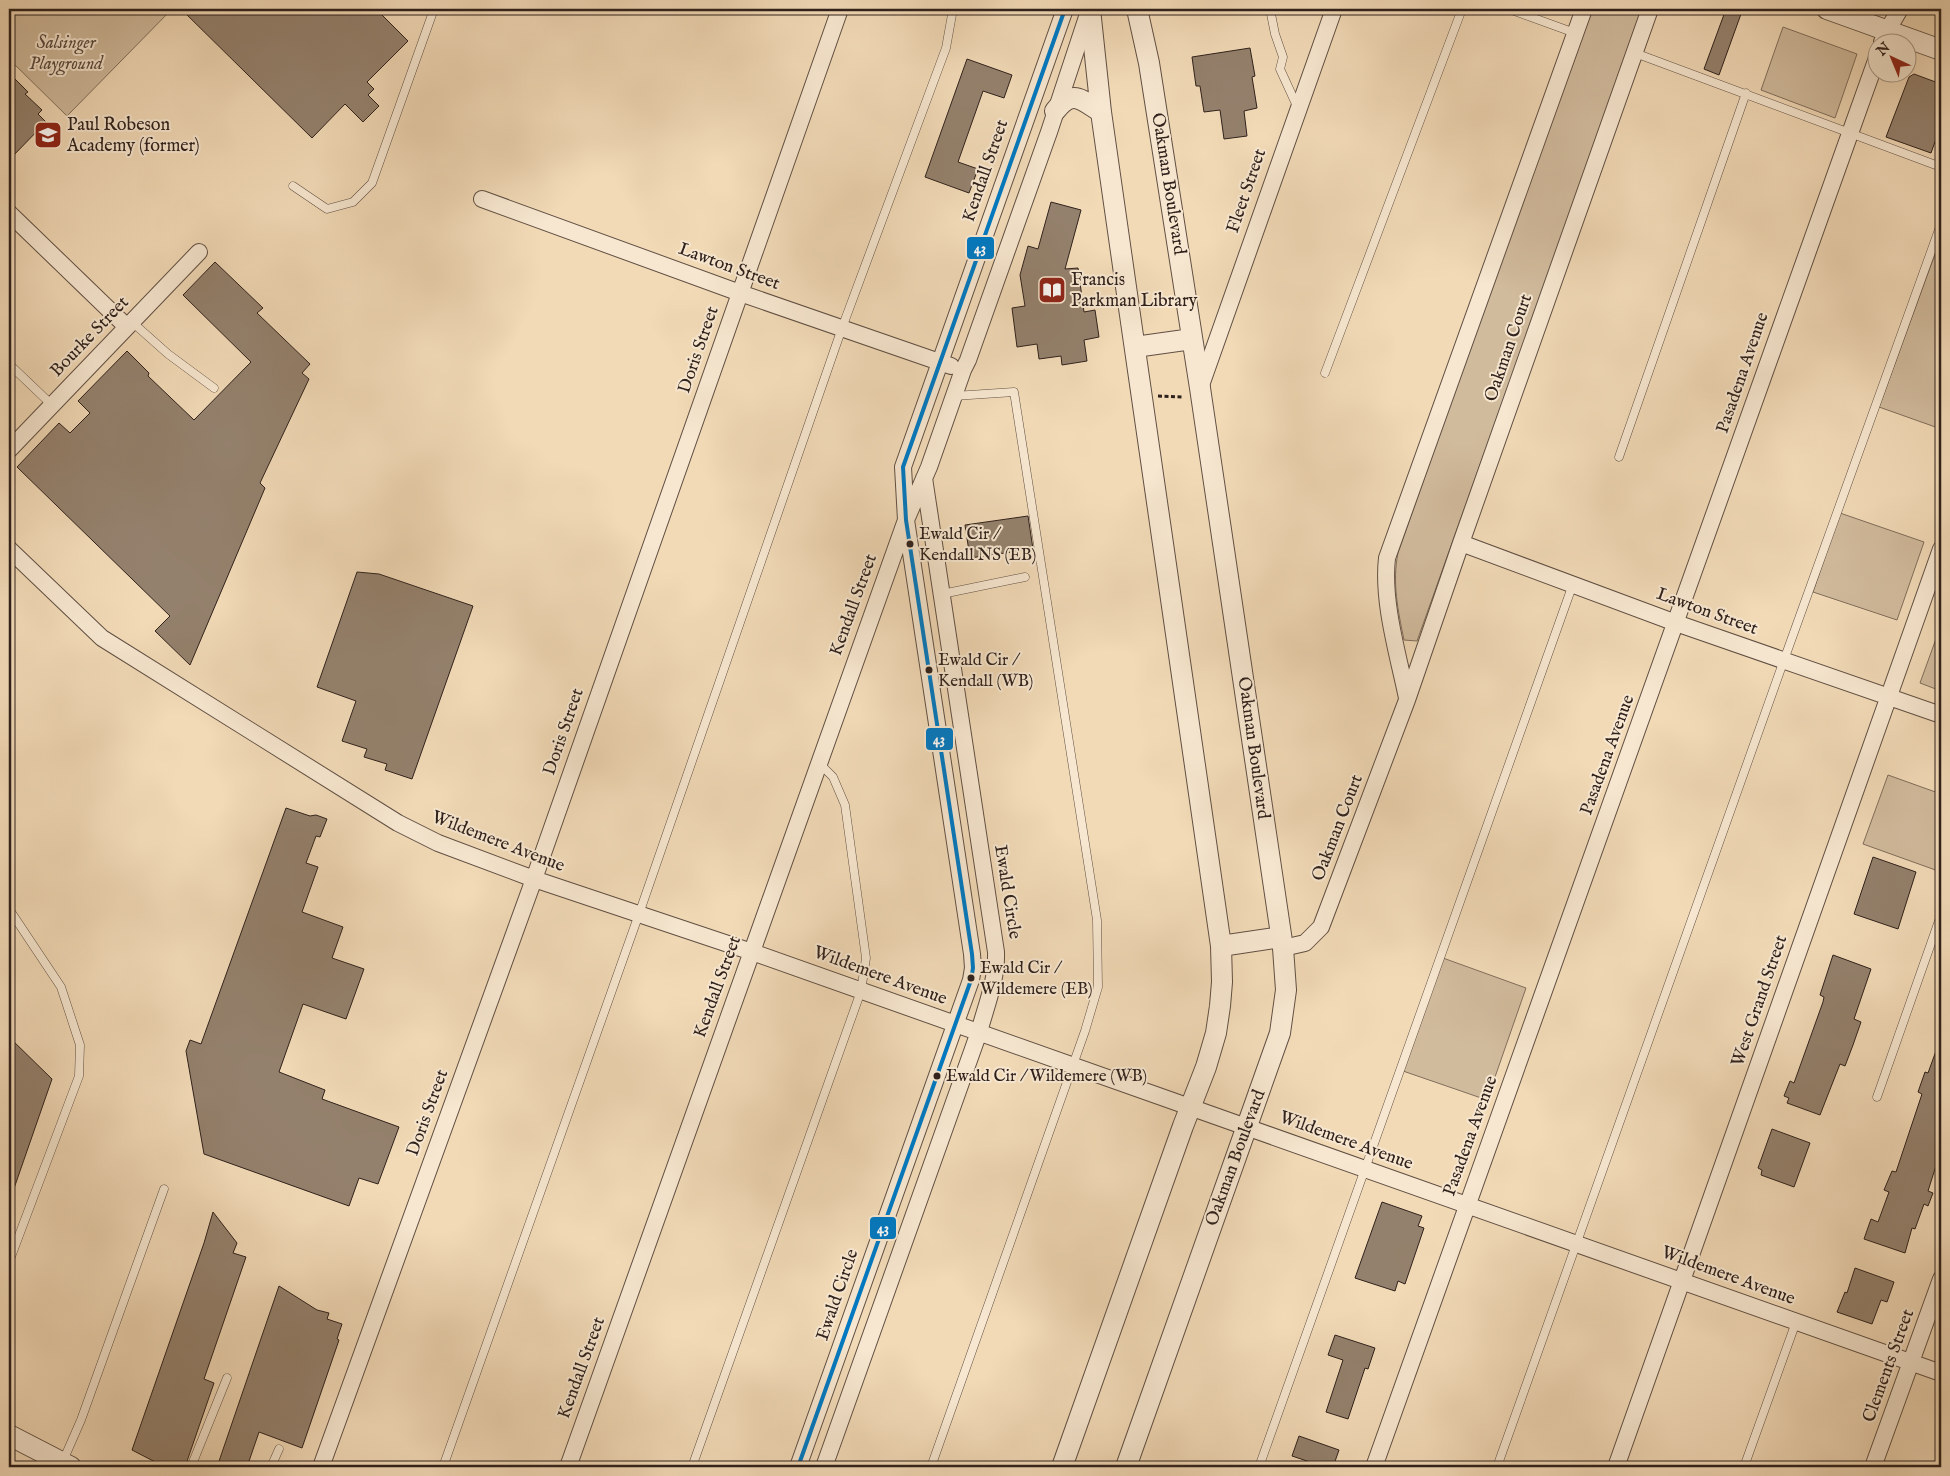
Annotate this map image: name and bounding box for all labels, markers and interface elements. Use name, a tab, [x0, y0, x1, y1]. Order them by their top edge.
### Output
park label: Salsinger Playground	[29, 32, 104, 76]
north arrow	[1868, 32, 1918, 82]
text: N	[1872, 39, 1894, 61]
street label: Oakman Boulevard	[1145, 111, 1191, 257]
place label: Paul Robeson Academy (former)	[66, 114, 200, 158]
street label: Kendall Street	[958, 117, 1014, 225]
school or university icon: Paul Robeson Academy (former)	[33, 120, 63, 150]
street label: Fleet Street	[1222, 146, 1272, 236]
line badge: 43	[966, 236, 995, 260]
street label: Lawton Street	[675, 238, 783, 296]
text: 43	[974, 240, 986, 258]
place label: Francis Parkman Library	[1071, 269, 1198, 313]
library icon: Francis Parkman Library	[1037, 275, 1067, 305]
street label: Oakman Court	[1480, 291, 1538, 405]
street label: Bourke Street	[46, 292, 134, 382]
street label: Doris Street	[673, 303, 725, 397]
street label: Pasadena Avenue	[1712, 310, 1774, 436]
place label: Ewald Cir / Kendall NS (EB)	[919, 524, 1036, 566]
marker: Ewald Cir / Kendall NS (EB)	[905, 539, 915, 549]
street label: Kendall Street	[825, 551, 883, 659]
street label: Lawton Street	[1653, 583, 1761, 641]
place label: Ewald Cir / Kendall (WB)	[938, 650, 1033, 692]
marker: Ewald Cir / Kendall (WB)	[924, 665, 934, 675]
street label: Oakman Boulevard	[1232, 675, 1274, 821]
street label: Doris Street	[538, 685, 590, 779]
street label: Pasadena Avenue	[1576, 692, 1640, 818]
line badge: 43	[925, 727, 954, 751]
text: 43	[933, 731, 945, 749]
street label: Oakman Court	[1307, 772, 1369, 884]
street label: Wildemere Avenue	[428, 806, 568, 878]
street label: Ewald Circle	[988, 843, 1026, 941]
street label: West Grand Street	[1727, 932, 1793, 1070]
street label: Kendall Street	[689, 933, 747, 1041]
street label: Wildemere Avenue	[810, 941, 950, 1011]
place label: Ewald Cir / Wildemere (EB)	[980, 958, 1093, 1000]
marker: Ewald Cir / Wildemere (EB)	[966, 973, 976, 983]
place label: Ewald Cir / Wildemere (WB)	[946, 1066, 1147, 1087]
street label: Doris Street	[402, 1067, 454, 1159]
marker: Ewald Cir / Wildemere (WB)	[932, 1071, 942, 1081]
street label: Pasadena Avenue	[1439, 1073, 1503, 1199]
street label: Oakman Boulevard	[1201, 1086, 1271, 1229]
street label: Wildemere Avenue	[1276, 1106, 1416, 1176]
line badge: 43	[869, 1216, 897, 1240]
text: 43	[877, 1220, 889, 1238]
street label: Wildemere Avenue	[1658, 1241, 1798, 1311]
street label: Ewald Circle	[812, 1246, 864, 1344]
street label: Clements Street	[1858, 1306, 1920, 1426]
street label: Kendall Street	[553, 1314, 611, 1422]

